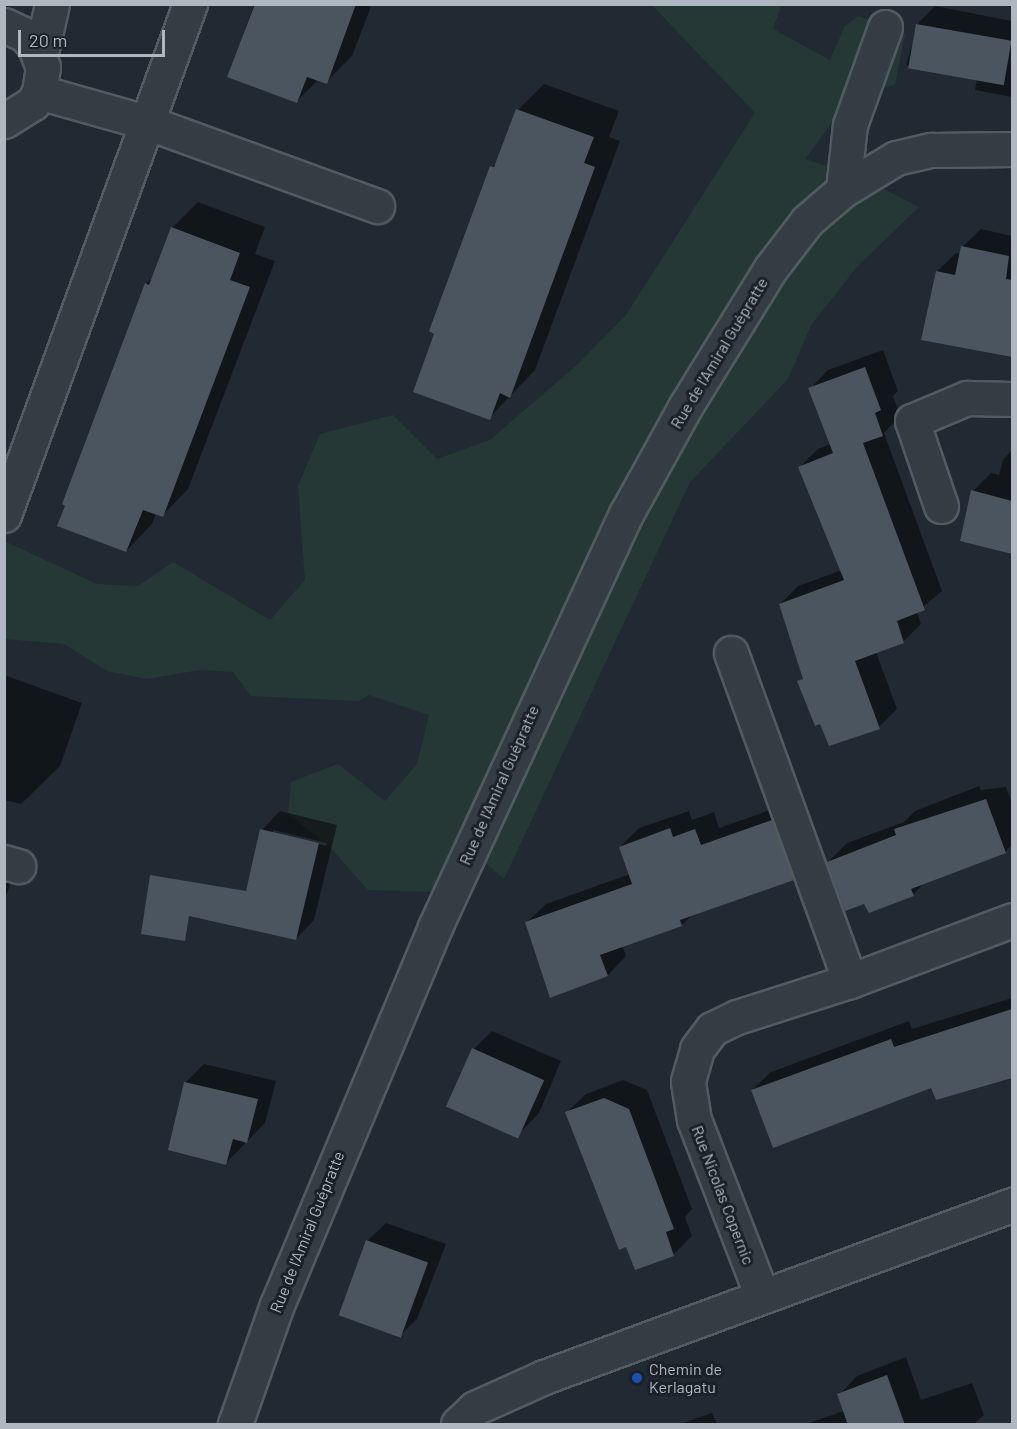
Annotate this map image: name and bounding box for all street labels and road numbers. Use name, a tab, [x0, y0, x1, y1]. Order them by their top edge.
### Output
street label: Rue de l'Amiral Guépratte	[666, 274, 772, 432]
street label: Rue de l'Amiral Guépratte	[455, 702, 543, 868]
street label: Rue Nicolas Copernic	[688, 1123, 758, 1267]
street label: Rue de l'Amiral Guépratte	[266, 1148, 348, 1316]

